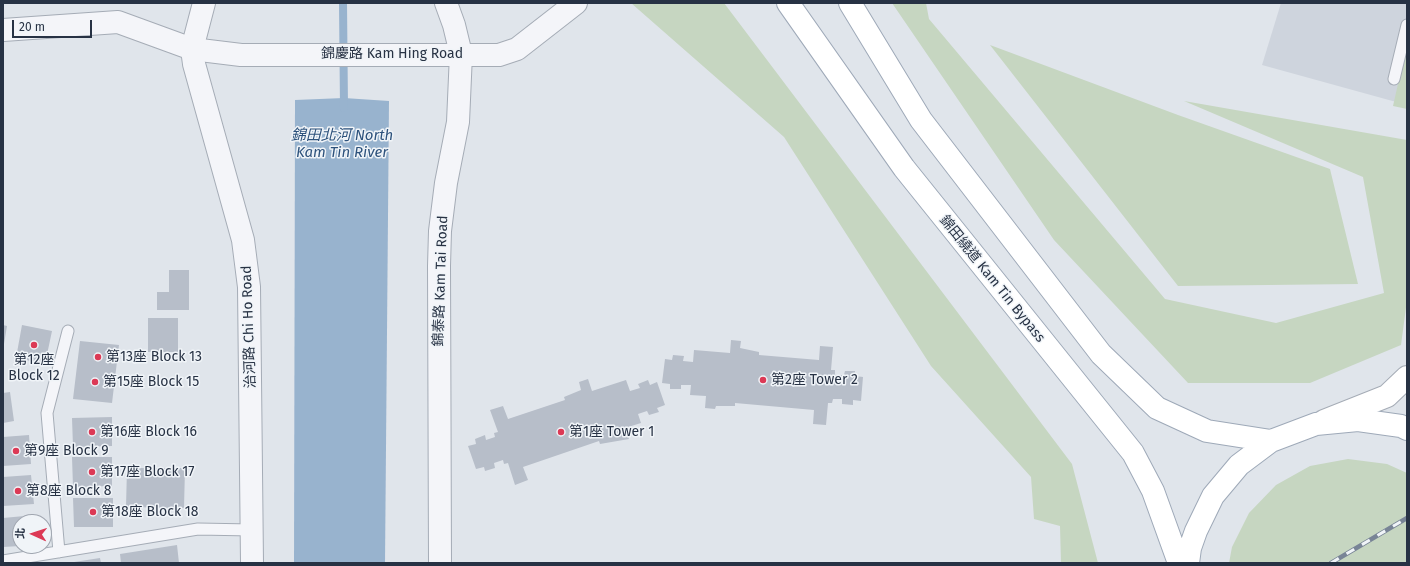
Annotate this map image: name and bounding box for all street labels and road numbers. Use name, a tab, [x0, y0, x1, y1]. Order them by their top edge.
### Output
street label: 錦慶路 Kam Hing Road	[321, 46, 463, 62]
street label: 錦田繞道 Kam Tin Bypass	[936, 212, 1048, 346]
street label: 錦泰路 Kam Tai Road	[430, 215, 452, 347]
street label: 治河路 Chi Ho Road	[238, 265, 260, 389]

